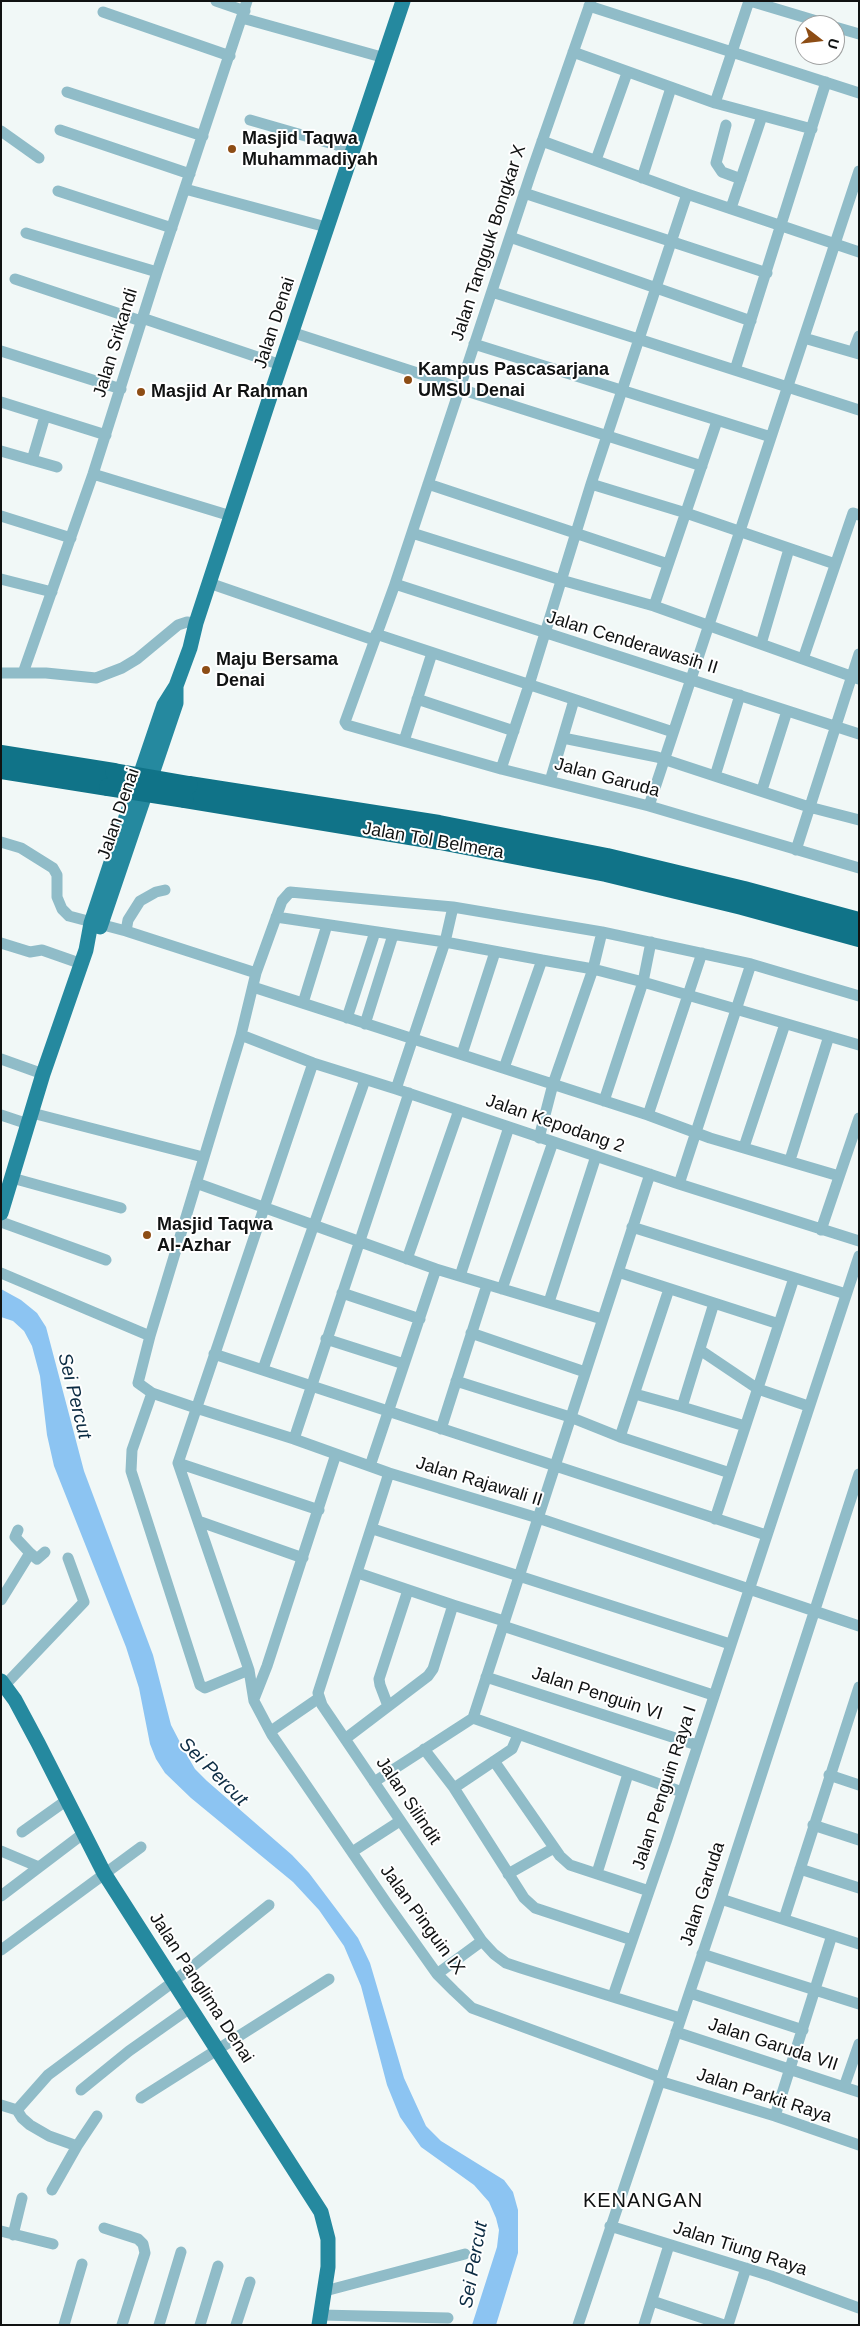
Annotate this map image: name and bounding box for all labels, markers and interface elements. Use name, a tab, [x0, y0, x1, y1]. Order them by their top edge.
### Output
north arrow	[795, 15, 845, 65]
text: U	[824, 37, 843, 51]
place label: Masjid Taqwa Muhammadiyah	[242, 128, 378, 170]
street label: Jalan Tangguk Bongkar X	[447, 142, 531, 344]
marker: Masjid Taqwa Muhammadiyah	[226, 143, 238, 155]
street label: Jalan Denai	[250, 274, 300, 372]
street label: Jalan Srikandi	[89, 286, 143, 400]
place label: Kampus Pascasarjana UMSU Denai	[418, 359, 609, 402]
marker: Kampus Pascasarjana UMSU Denai	[402, 374, 414, 386]
place label: Masjid Ar Rahman	[151, 381, 308, 403]
marker: Masjid Ar Rahman	[135, 386, 147, 398]
street label: Jalan Cenderawasih II	[544, 607, 720, 679]
place label: Maju Bersama Denai	[216, 649, 338, 692]
marker: Maju Bersama Denai	[200, 664, 212, 676]
street label: Jalan Garuda	[552, 754, 662, 802]
street label: Jalan Denai	[93, 766, 145, 862]
street label: Jalan Tol Belmera	[361, 818, 505, 864]
street label: Jalan Kepodang 2	[483, 1090, 627, 1158]
place label: Masjid Taqwa Al-Azhar	[157, 1214, 273, 1256]
marker: Masjid Taqwa Al-Azhar	[141, 1229, 153, 1241]
water label: Sei Percut	[52, 1351, 96, 1441]
street label: Jalan Rajawali II	[413, 1453, 545, 1511]
street label: Jalan Penguin VI	[529, 1663, 665, 1725]
street label: Jalan Penguin Raya I	[628, 1703, 702, 1873]
water label: Sei Percut	[174, 1733, 252, 1811]
street label: Jalan Silindit	[371, 1753, 445, 1849]
street label: Jalan Garuda	[676, 1839, 730, 1949]
street label: Jalan Pinguin IX	[375, 1861, 469, 1979]
street label: Jalan Panglima Denai	[144, 1909, 258, 2067]
street label: Jalan Garuda VII	[705, 2014, 841, 2076]
street label: Jalan Parkit Raya	[694, 2064, 834, 2128]
district label: KENANGAN	[582, 2189, 704, 2213]
street label: Jalan Tiung Raya	[670, 2217, 810, 2281]
water label: Sei Percut	[455, 2220, 493, 2310]

